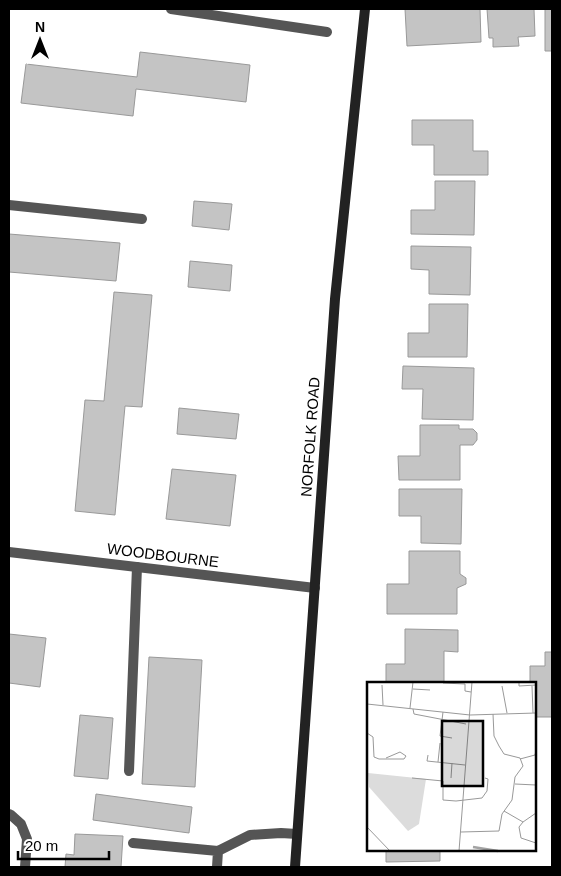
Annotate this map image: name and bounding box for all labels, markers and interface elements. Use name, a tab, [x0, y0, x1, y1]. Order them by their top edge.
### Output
north arrow	[15, 15, 65, 65]
text: N	[35, 19, 45, 35]
street label: NORFOLK ROAD	[297, 376, 323, 497]
street label: WOODBOURNE	[106, 540, 220, 570]
inset map	[367, 682, 536, 851]
scale bar	[18, 828, 109, 860]
text: 20 m	[25, 837, 58, 854]

